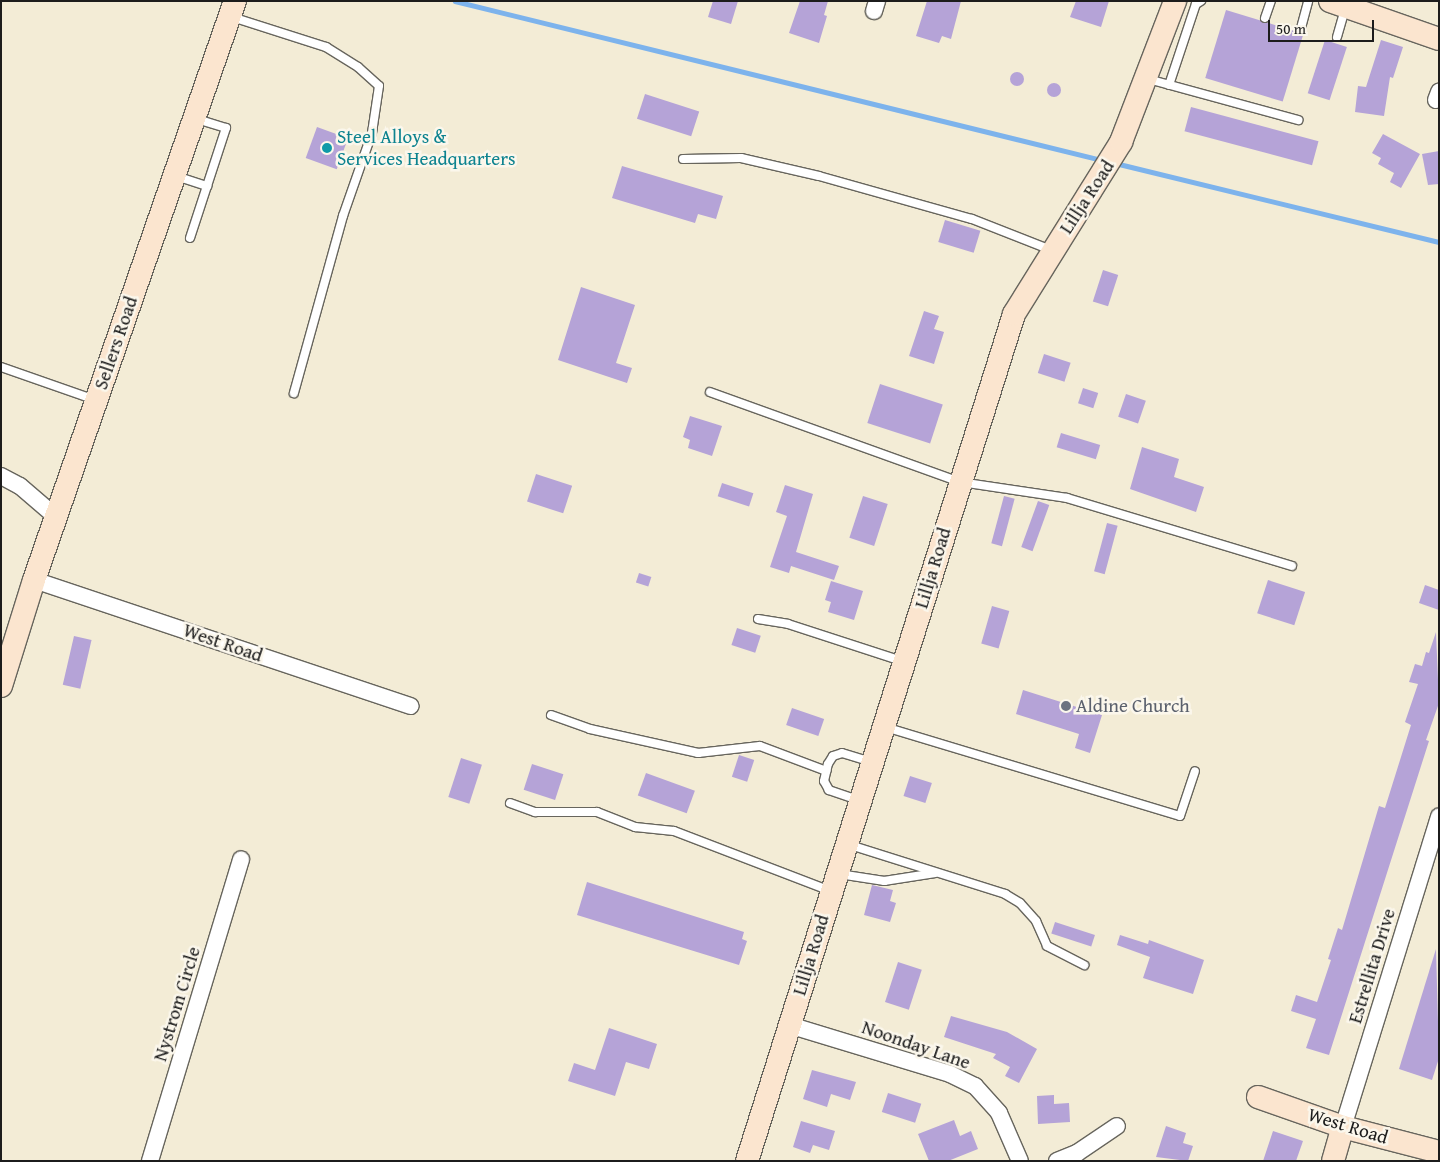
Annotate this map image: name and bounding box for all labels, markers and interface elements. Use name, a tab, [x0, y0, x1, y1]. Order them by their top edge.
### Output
scale bar	[1270, 10, 1376, 42]
text: 50 m	[1276, 18, 1306, 39]
place label: Steel Alloys & Services Headquarters	[337, 126, 516, 170]
marker: Steel Alloys & Services Headquarters	[321, 142, 333, 154]
street label: Lillja Road	[1055, 156, 1119, 238]
street label: Sellers Road	[89, 293, 143, 393]
street label: Lillja Road	[910, 525, 956, 611]
street label: West Road	[180, 619, 266, 667]
place label: Aldine Church	[1076, 695, 1190, 717]
marker: Aldine Church	[1060, 700, 1072, 712]
street label: Estrellita Drive	[1344, 906, 1400, 1026]
street label: Lillja Road	[788, 912, 834, 998]
street label: Nystrom Circle	[149, 944, 205, 1064]
street label: Noonday Lane	[859, 1016, 973, 1074]
street label: West Road	[1305, 1103, 1391, 1149]

